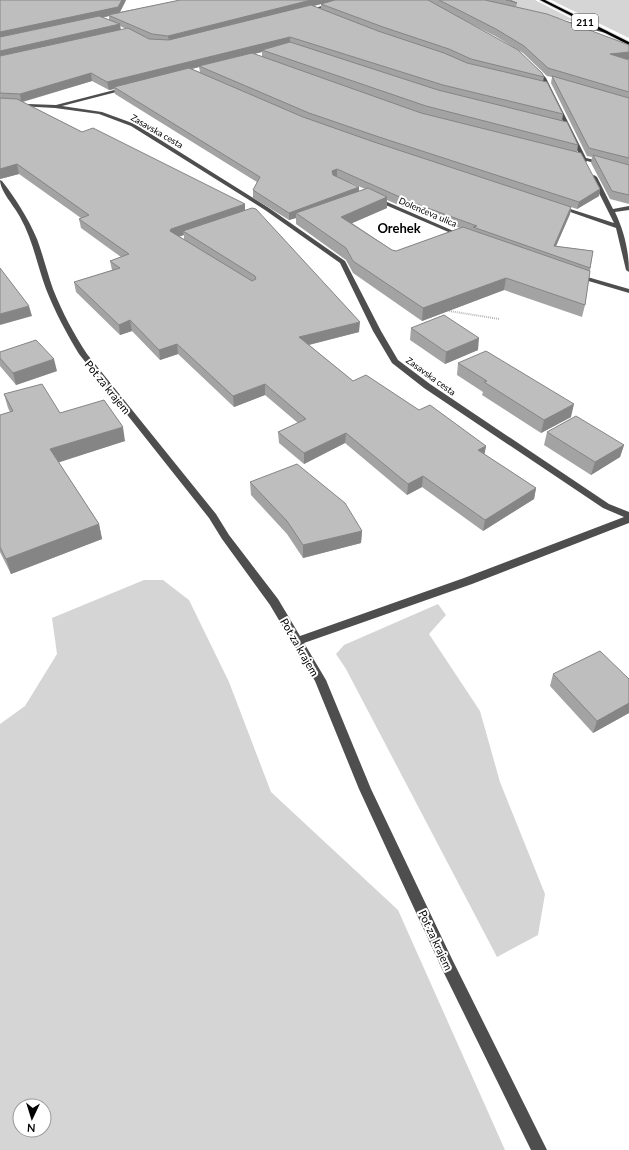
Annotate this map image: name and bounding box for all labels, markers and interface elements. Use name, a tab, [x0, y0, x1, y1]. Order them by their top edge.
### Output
road number: 211	[572, 14, 598, 30]
street label: Zasavska cesta	[129, 112, 185, 150]
street label: Dolenčeva ulica	[397, 195, 459, 229]
district label: Orehek	[377, 220, 421, 236]
street label: Zasavska cesta	[404, 354, 458, 398]
street label: Pot za krajem	[83, 358, 133, 416]
street label: Pot za krajem	[278, 616, 322, 678]
street label: Pot za krajem	[416, 908, 456, 972]
north arrow	[12, 1098, 52, 1138]
text: N	[27, 1122, 36, 1135]

